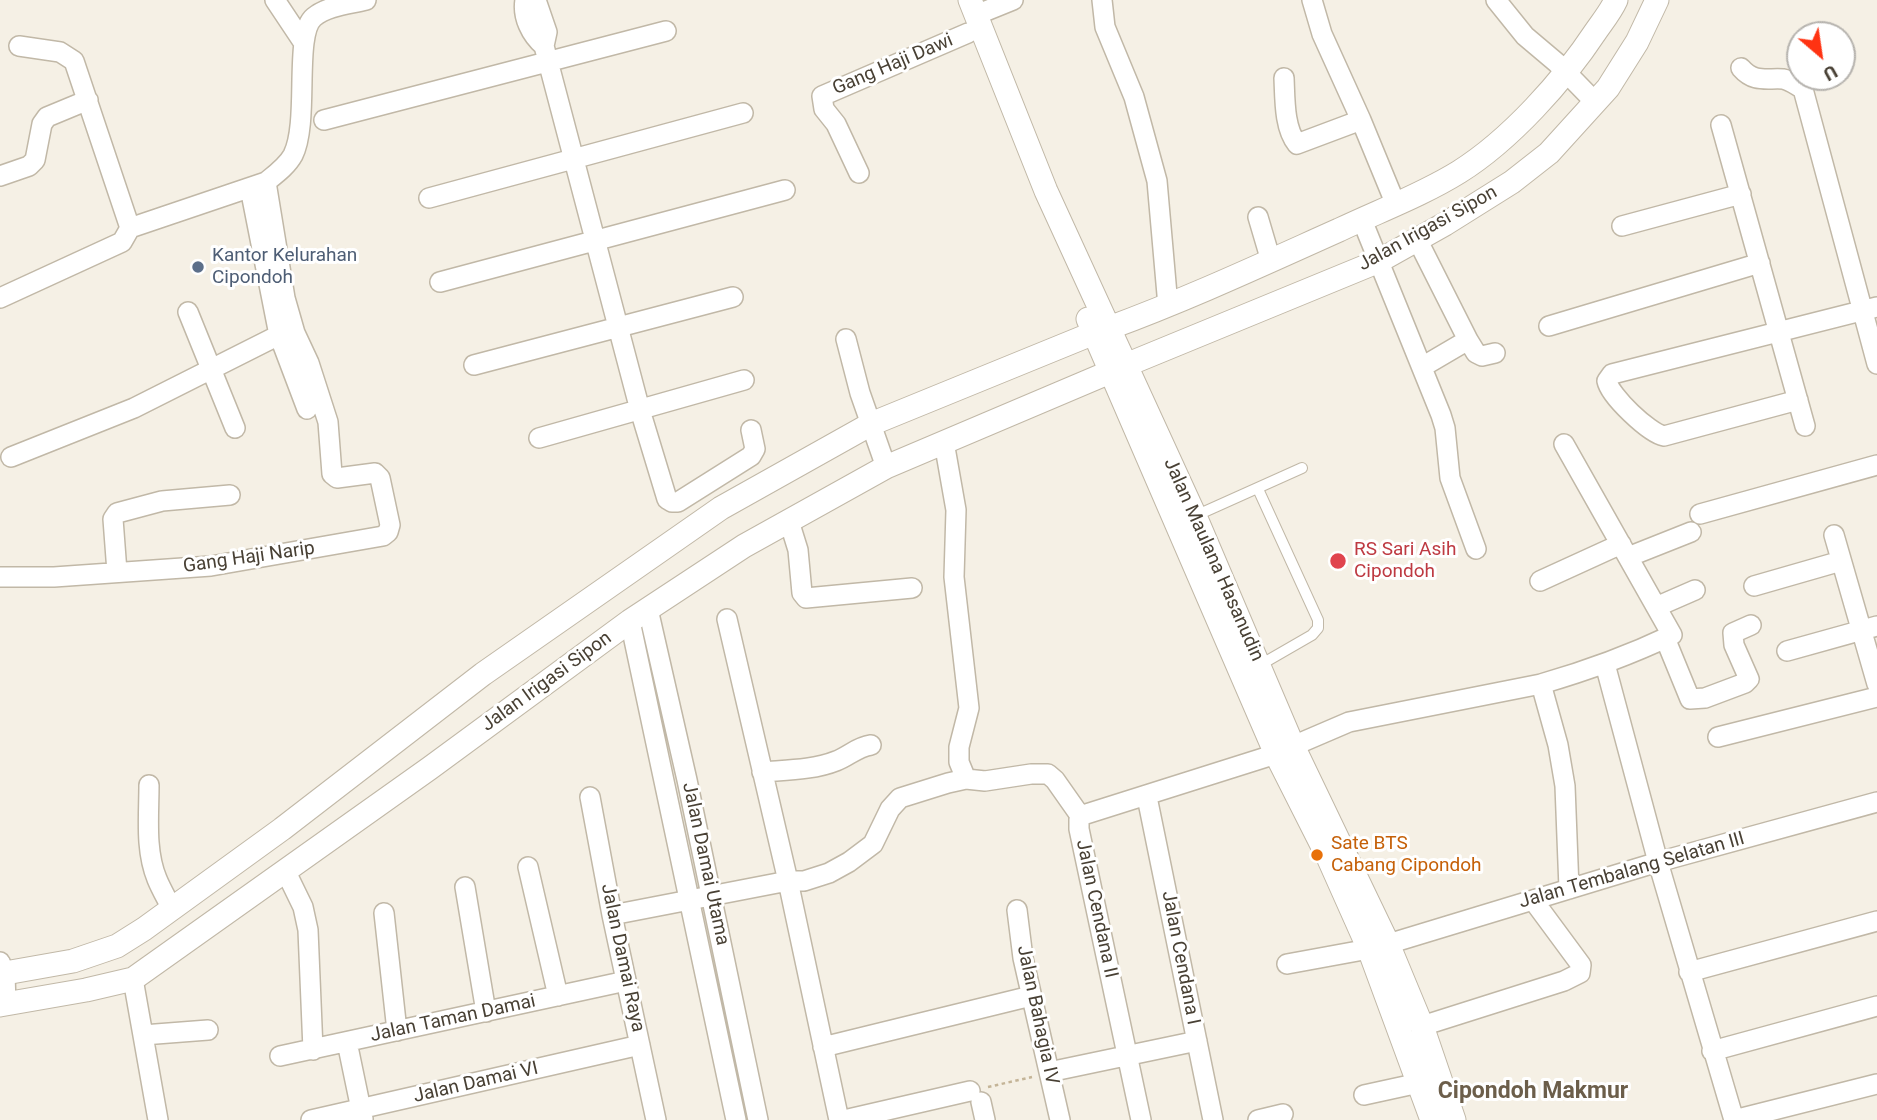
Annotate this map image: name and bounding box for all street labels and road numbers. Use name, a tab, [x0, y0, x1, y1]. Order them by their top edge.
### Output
street label: Gang Haji Dawi	[829, 29, 957, 101]
street label: Jalan Irigasi Sipon	[1355, 181, 1501, 277]
street label: Jalan Maulana Hasanudin	[1158, 455, 1268, 665]
street label: Gang Haji Narip	[182, 537, 316, 579]
street label: Jalan Irigasi Sipon	[478, 627, 616, 737]
street label: Jalan Damai Utama	[677, 780, 733, 948]
street label: Jalan Tembalang Selatan III	[1517, 828, 1747, 914]
street label: Jalan Cendana II	[1070, 838, 1122, 980]
street label: Jalan Damai Raya	[595, 882, 649, 1034]
street label: Jalan Cendana I	[1156, 889, 1204, 1027]
street label: Jalan Bahagia IV	[1011, 943, 1063, 1087]
street label: Jalan Taman Damai	[368, 990, 538, 1048]
street label: Jalan Damai VI	[411, 1058, 541, 1108]

